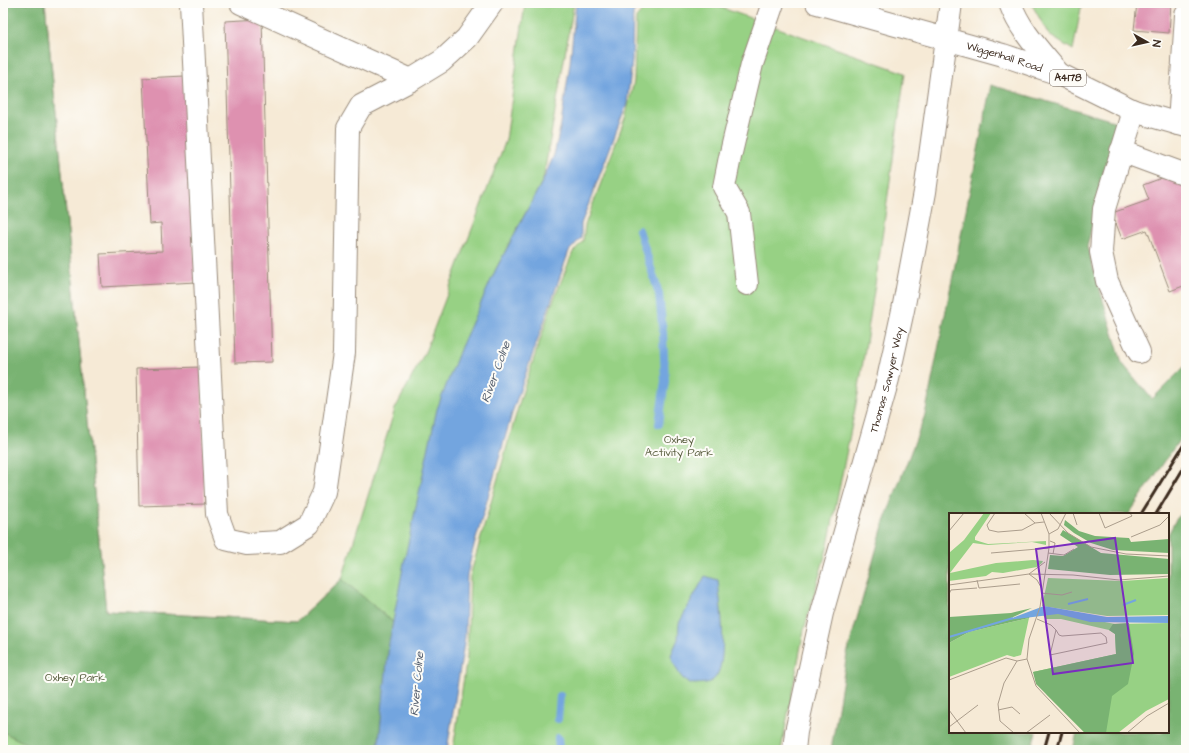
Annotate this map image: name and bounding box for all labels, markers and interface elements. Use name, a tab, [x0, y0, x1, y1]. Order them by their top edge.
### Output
north arrow	[1127, 22, 1167, 62]
street label: Wiggenhall Road	[965, 38, 1045, 76]
text: N	[1148, 39, 1164, 48]
road number: A4178	[1050, 70, 1086, 86]
street label: Thomas Sawyer Way	[866, 325, 908, 434]
water label: River Colne	[477, 338, 515, 405]
park label: Oxhey Activity Park	[645, 432, 713, 461]
inset map	[949, 513, 1169, 733]
water label: River Colne	[406, 651, 428, 717]
park label: Oxhey Park	[45, 670, 105, 686]

